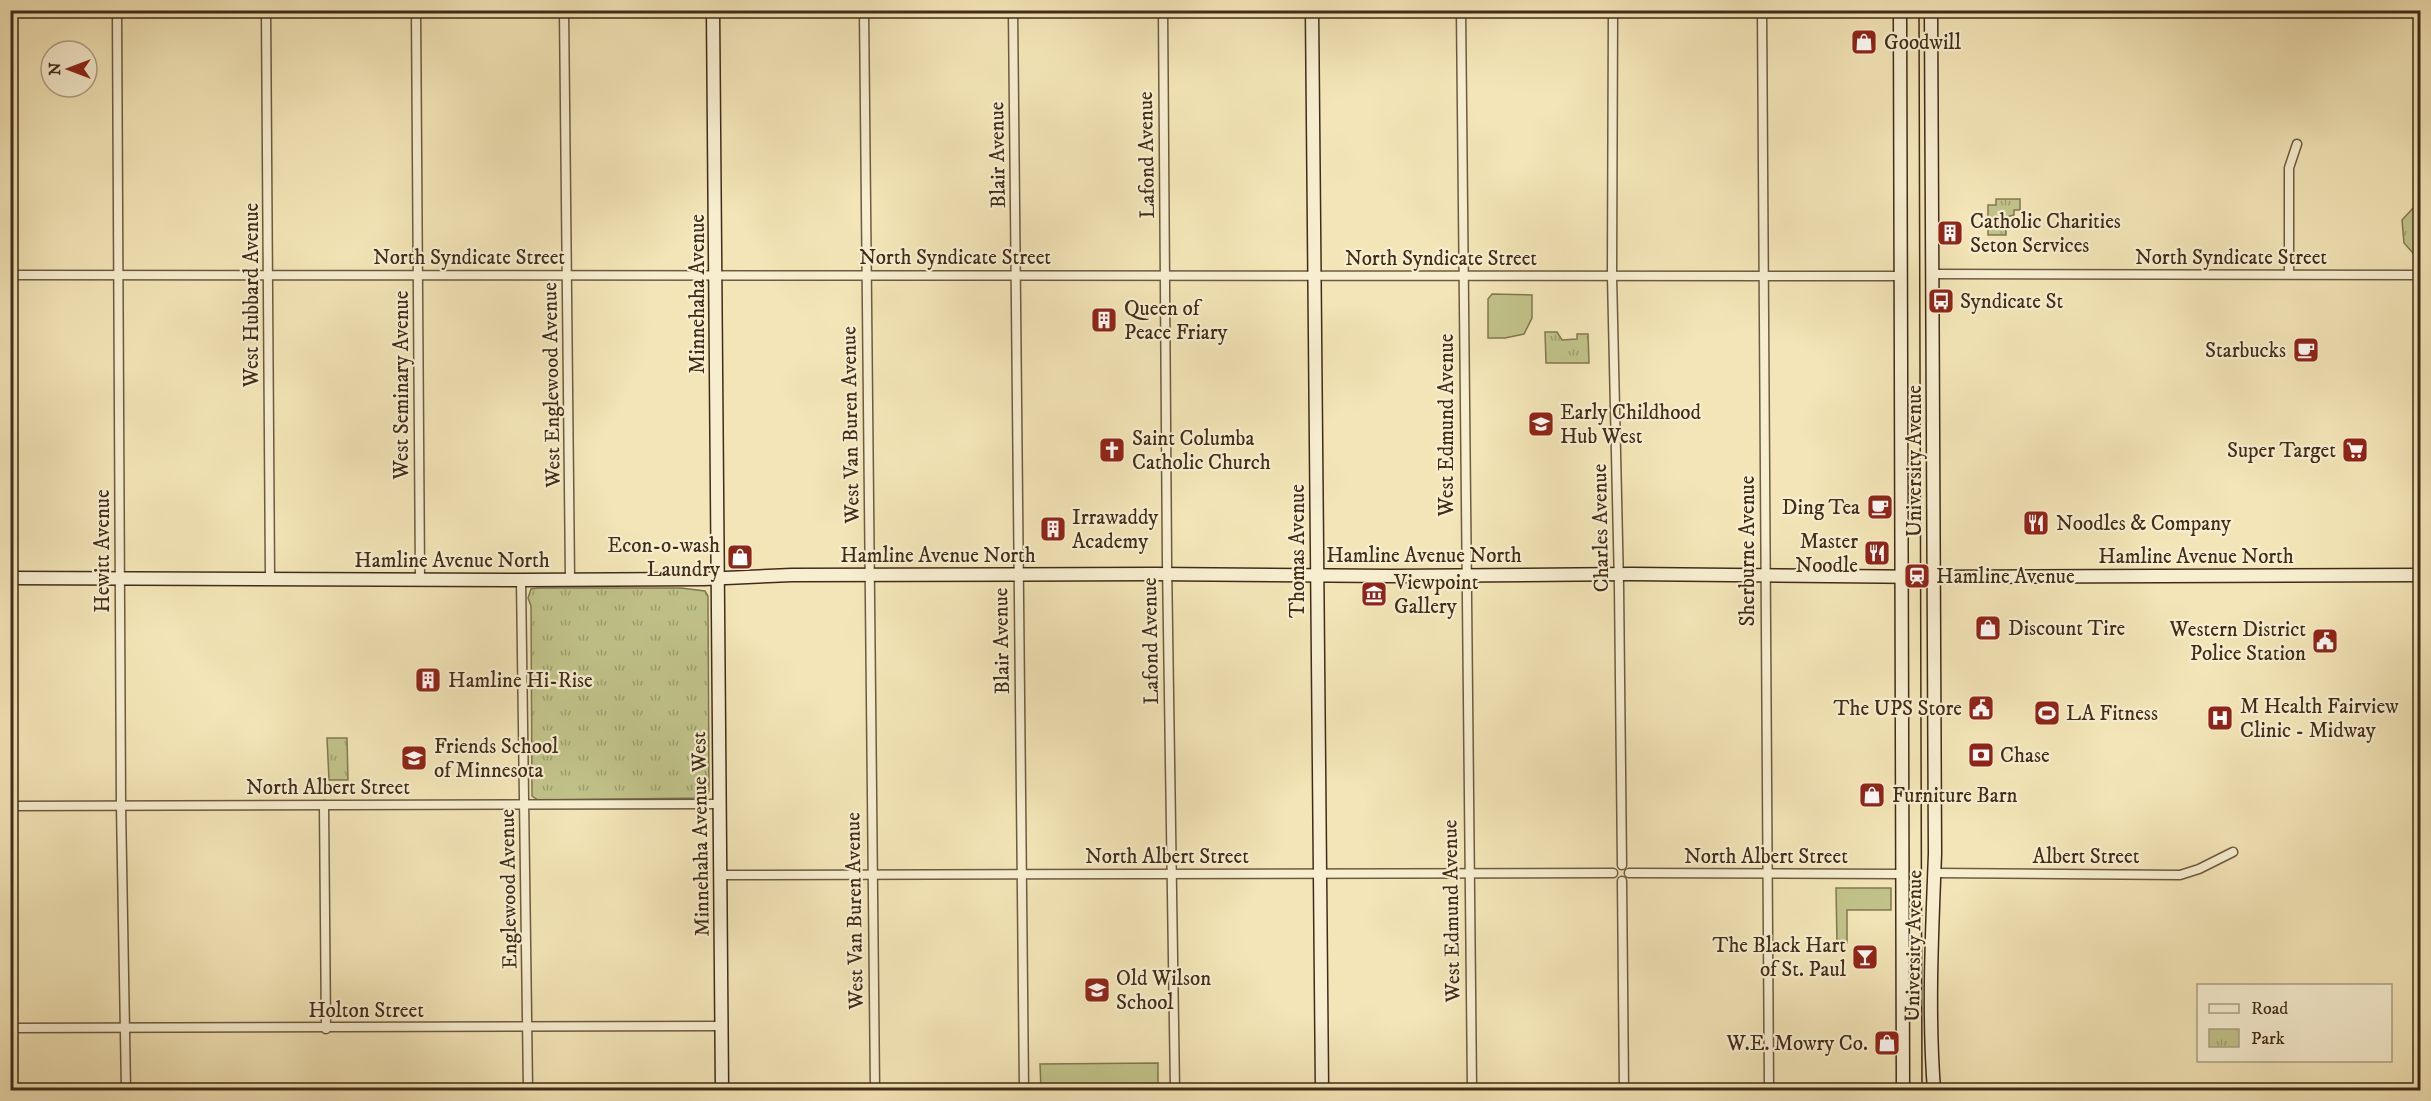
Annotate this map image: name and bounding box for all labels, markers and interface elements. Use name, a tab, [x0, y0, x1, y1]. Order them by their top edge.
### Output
shop icon: Goodwill	[1849, 27, 1879, 57]
place label: Goodwill	[1884, 30, 1962, 56]
north arrow	[39, 39, 99, 99]
text: N	[45, 62, 65, 76]
street label: Lafond Avenue	[1133, 91, 1161, 219]
street label: Blair Avenue	[984, 101, 1012, 209]
street label: West Hubbard Avenue	[239, 202, 265, 388]
place label: Catholic Charities Seton Services	[1970, 209, 2121, 259]
street label: Minnehaha Avenue	[685, 214, 711, 374]
building icon: Catholic Charities Seton Services	[1935, 218, 1965, 248]
street label: North Syndicate Street	[373, 245, 565, 271]
street label: North Syndicate Street	[859, 245, 1051, 271]
street label: North Syndicate Street	[2135, 245, 2327, 271]
street label: North Syndicate Street	[1345, 246, 1537, 272]
street label: West Englewood Avenue	[537, 282, 567, 489]
bus stop icon: Syndicate St	[1926, 286, 1956, 316]
place label: Syndicate St	[1960, 289, 2063, 315]
street label: West Seminary Avenue	[389, 290, 415, 480]
place label: Queen of Peace Friary	[1124, 296, 1229, 346]
building icon: Queen of Peace Friary	[1089, 305, 1119, 335]
street label: West Van Buren Avenue	[836, 326, 866, 525]
street label: West Edmund Avenue	[1434, 333, 1460, 517]
cafe icon: Starbucks	[2291, 335, 2321, 365]
place label: Starbucks	[2205, 338, 2286, 364]
street label: University Avenue	[1902, 385, 1928, 537]
place label: Early Childhood Hub West	[1560, 400, 1702, 450]
school or university icon: Early Childhood Hub West	[1526, 409, 1556, 439]
place label: Saint Columba Catholic Church	[1132, 426, 1271, 476]
church icon: Saint Columba Catholic Church	[1097, 435, 1127, 465]
supermarket icon: Super Target	[2340, 435, 2370, 465]
place label: Super Target	[2227, 438, 2336, 464]
street label: Charles Avenue	[1587, 463, 1615, 593]
street label: Sherburne Avenue	[1735, 475, 1761, 626]
street label: Thomas Avenue	[1285, 484, 1311, 618]
street label: Hewitt Avenue	[90, 489, 116, 613]
cafe icon: Ding Tea	[1865, 492, 1895, 522]
place label: Ding Tea	[1782, 495, 1860, 521]
place label: Irrawaddy Academy	[1072, 505, 1159, 555]
restaurant icon: Noodles & Company	[2021, 508, 2051, 538]
place label: Noodles & Company	[2056, 511, 2232, 537]
building icon: Irrawaddy Academy	[1038, 514, 1068, 544]
place label: Master Noodle	[1795, 529, 1858, 579]
place label: Econ-o-wash Laundry	[607, 533, 721, 583]
restaurant icon: Master Noodle	[1862, 538, 1892, 568]
shop icon: Econ-o-wash Laundry	[725, 542, 755, 572]
street label: Hamline Avenue North	[840, 543, 1036, 569]
street label: Hamline Avenue North	[1326, 543, 1522, 569]
street label: Hamline Avenue North	[2098, 544, 2294, 570]
street label: Hamline Avenue North	[354, 548, 550, 574]
station icon: Hamline Avenue	[1902, 561, 1932, 591]
place label: Hamline Avenue	[1936, 564, 2075, 590]
place label: Viewpoint Gallery	[1393, 570, 1479, 620]
street label: Lafond Avenue	[1137, 577, 1165, 705]
museum icon: Viewpoint Gallery	[1359, 579, 1389, 609]
street label: Blair Avenue	[988, 587, 1016, 695]
shop icon: Discount Tire	[1973, 613, 2003, 643]
place label: Discount Tire	[2008, 616, 2126, 642]
place label: Western District Police Station	[2169, 617, 2306, 667]
public building icon: Western District Police Station	[2310, 626, 2340, 656]
building icon: Hamline Hi-Rise	[413, 665, 443, 695]
place label: Hamline Hi-Rise	[448, 668, 593, 694]
public building icon: The UPS Store	[1966, 693, 1996, 723]
place label: M Health Fairview Clinic - Midway	[2240, 694, 2399, 744]
place label: The UPS Store	[1834, 696, 1962, 722]
sports icon: LA Fitness	[2032, 698, 2062, 728]
place label: LA Fitness	[2066, 701, 2158, 727]
hospital icon: M Health Fairview Clinic - Midway	[2205, 703, 2235, 733]
street label: Minnehaha Avenue West	[686, 731, 716, 937]
place label: Friends School of Minnesota	[434, 734, 559, 784]
bank icon: Chase	[1966, 740, 1996, 770]
school or university icon: Friends School of Minnesota	[399, 743, 429, 773]
place label: Chase	[2000, 743, 2050, 769]
street label: North Albert Street	[246, 775, 410, 801]
shop icon: Furniture Barn	[1857, 780, 1887, 810]
place label: Furniture Barn	[1892, 783, 2017, 809]
street label: Englewood Avenue	[495, 808, 523, 969]
street label: West Van Buren Avenue	[840, 812, 870, 1011]
street label: West Edmund Avenue	[1437, 819, 1467, 1004]
street label: North Albert Street	[1085, 844, 1249, 870]
street label: North Albert Street	[1684, 844, 1848, 870]
street label: Albert Street	[2033, 844, 2140, 870]
street label: University Avenue	[1900, 870, 1928, 1022]
place label: The Black Hart of St. Paul	[1712, 933, 1847, 983]
bar icon: The Black Hart of St. Paul	[1850, 942, 1880, 972]
place label: Old Wilson School	[1116, 966, 1211, 1016]
school or university icon: Old Wilson School	[1082, 975, 1112, 1005]
legend	[2197, 984, 2392, 1062]
street label: Holton Street	[308, 998, 424, 1024]
text: Road	[2251, 998, 2288, 1020]
shop icon: W.E. Mowry Co.	[1872, 1028, 1902, 1058]
text: Park	[2251, 1028, 2285, 1050]
place label: W.E. Mowry Co.	[1726, 1031, 1868, 1057]

